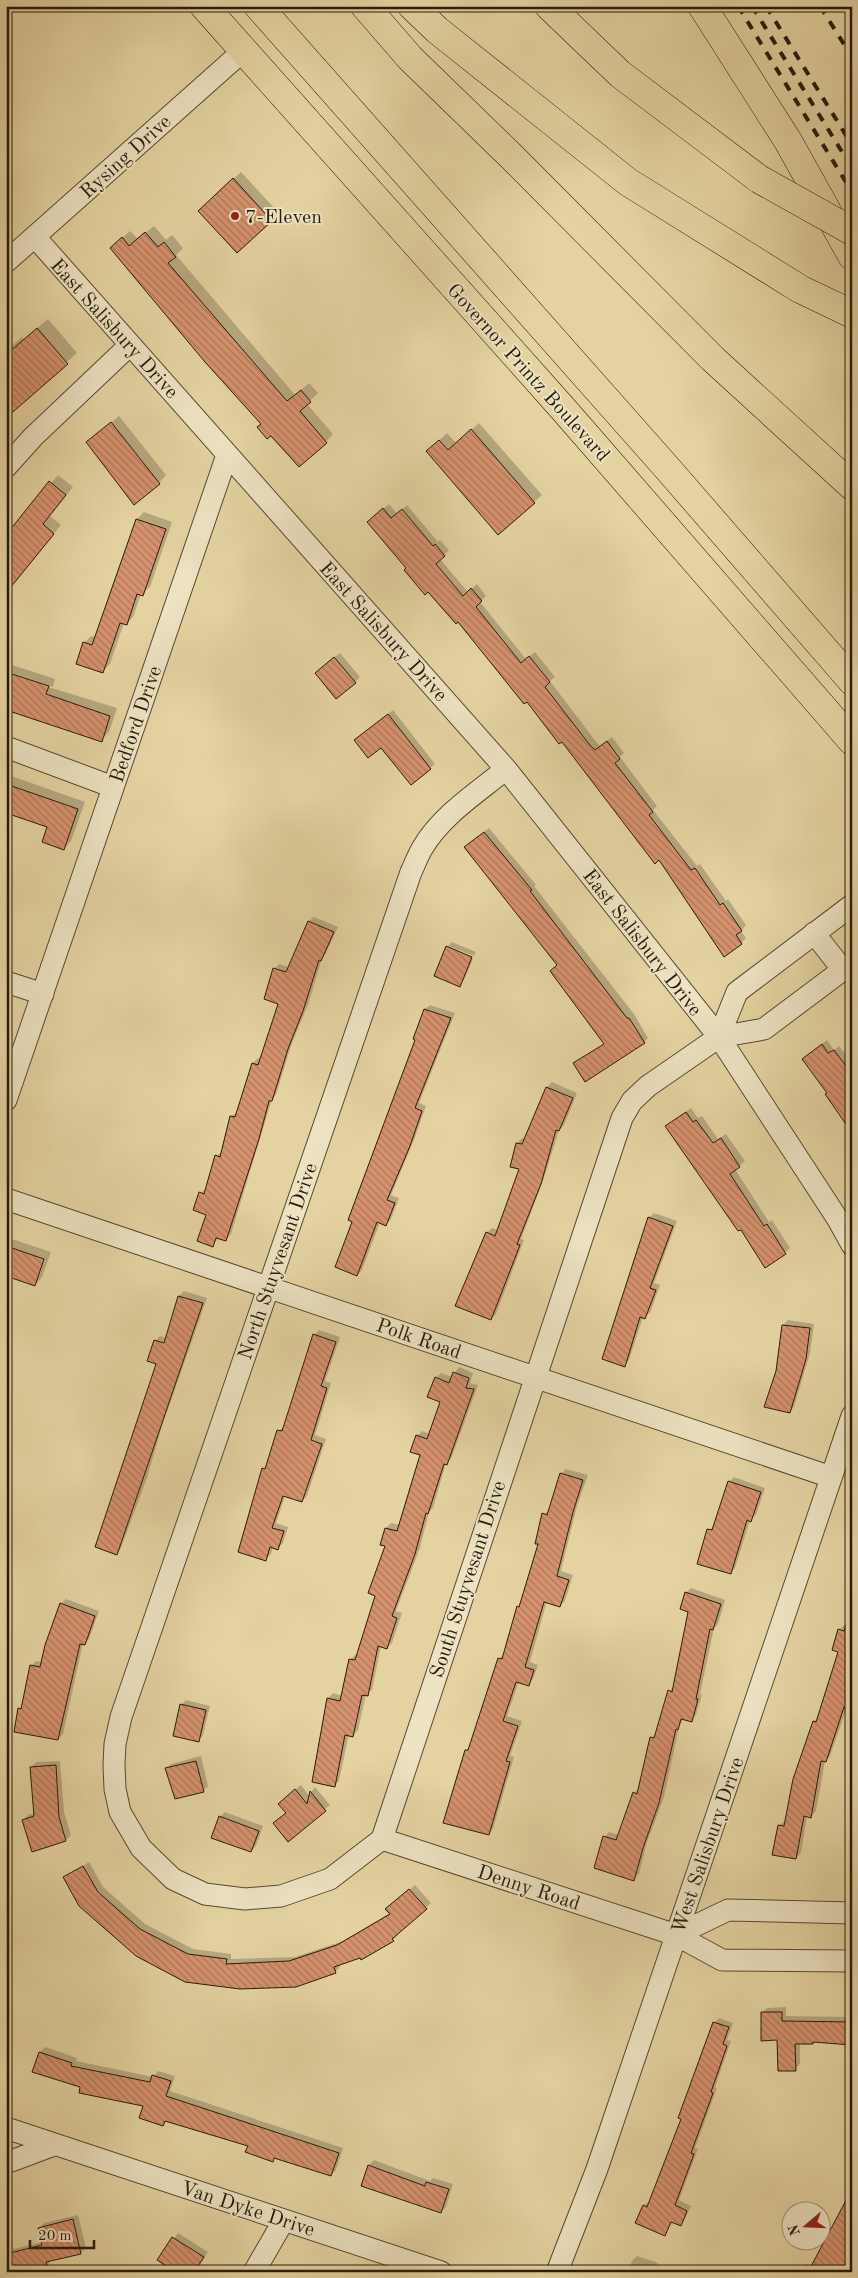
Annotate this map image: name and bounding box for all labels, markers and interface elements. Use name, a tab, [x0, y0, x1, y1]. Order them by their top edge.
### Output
street label: Rysing Drive	[77, 112, 175, 203]
place label: 7-Eleven	[245, 208, 322, 228]
marker: 7-Eleven	[229, 210, 241, 222]
street label: East Salisbury Drive	[46, 256, 181, 403]
street label: Governor Printz Boulevard	[442, 280, 613, 466]
street label: East Salisbury Drive	[315, 559, 450, 706]
street label: Bedford Drive	[108, 664, 166, 786]
street label: East Salisbury Drive	[578, 866, 705, 1020]
street label: North Stuyvesant Drive	[236, 1161, 322, 1363]
street label: Polk Road	[373, 1316, 463, 1364]
street label: South Stuyvesant Drive	[428, 1479, 510, 1681]
street label: West Salisbury Drive	[669, 1755, 748, 1936]
street label: Denny Road	[474, 1863, 582, 1915]
street label: Van Dyke Drive	[178, 2179, 317, 2241]
north arrow	[780, 2200, 830, 2250]
scale bar	[30, 2218, 94, 2250]
text: N	[786, 2222, 803, 2237]
text: 20 m	[38, 2229, 72, 2244]

